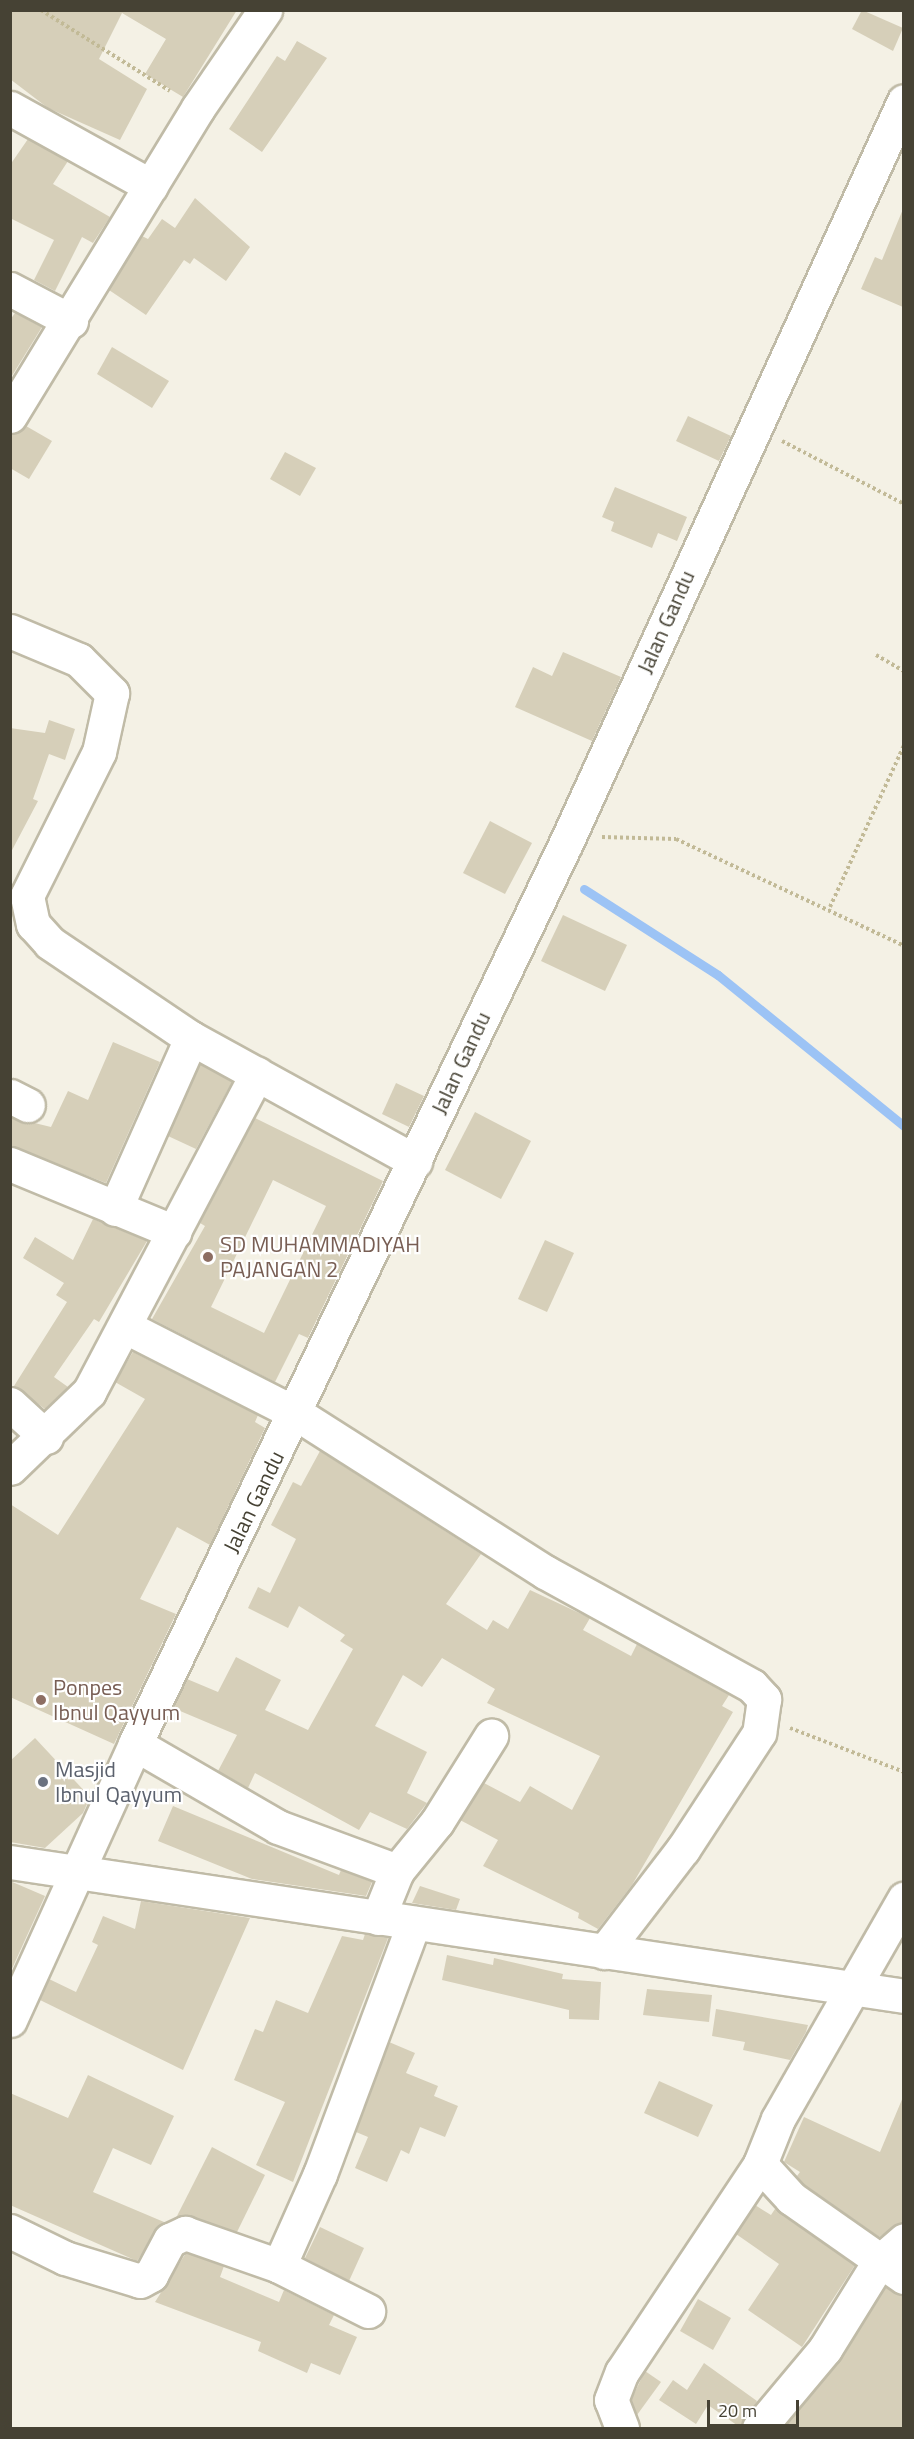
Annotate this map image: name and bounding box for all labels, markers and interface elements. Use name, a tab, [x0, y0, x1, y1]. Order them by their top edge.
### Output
street label: Jalan Gandu	[632, 566, 700, 678]
street label: Jalan Gandu	[426, 1008, 496, 1118]
place label: SD MUHAMMADIYAH PAJANGAN 2	[220, 1231, 420, 1282]
marker: SD MUHAMMADIYAH PAJANGAN 2	[201, 1250, 215, 1264]
street label: Jalan Gandu	[218, 1447, 290, 1557]
place label: Ponpes Ibnul Qayyum	[53, 1674, 180, 1726]
marker: Ponpes Ibnul Qayyum	[34, 1693, 48, 1707]
place label: Masjid Ibnul Qayyum	[55, 1756, 182, 1808]
marker: Masjid Ibnul Qayyum	[36, 1775, 50, 1789]
scale bar	[710, 2388, 802, 2426]
text: 20 m	[718, 2397, 757, 2424]

